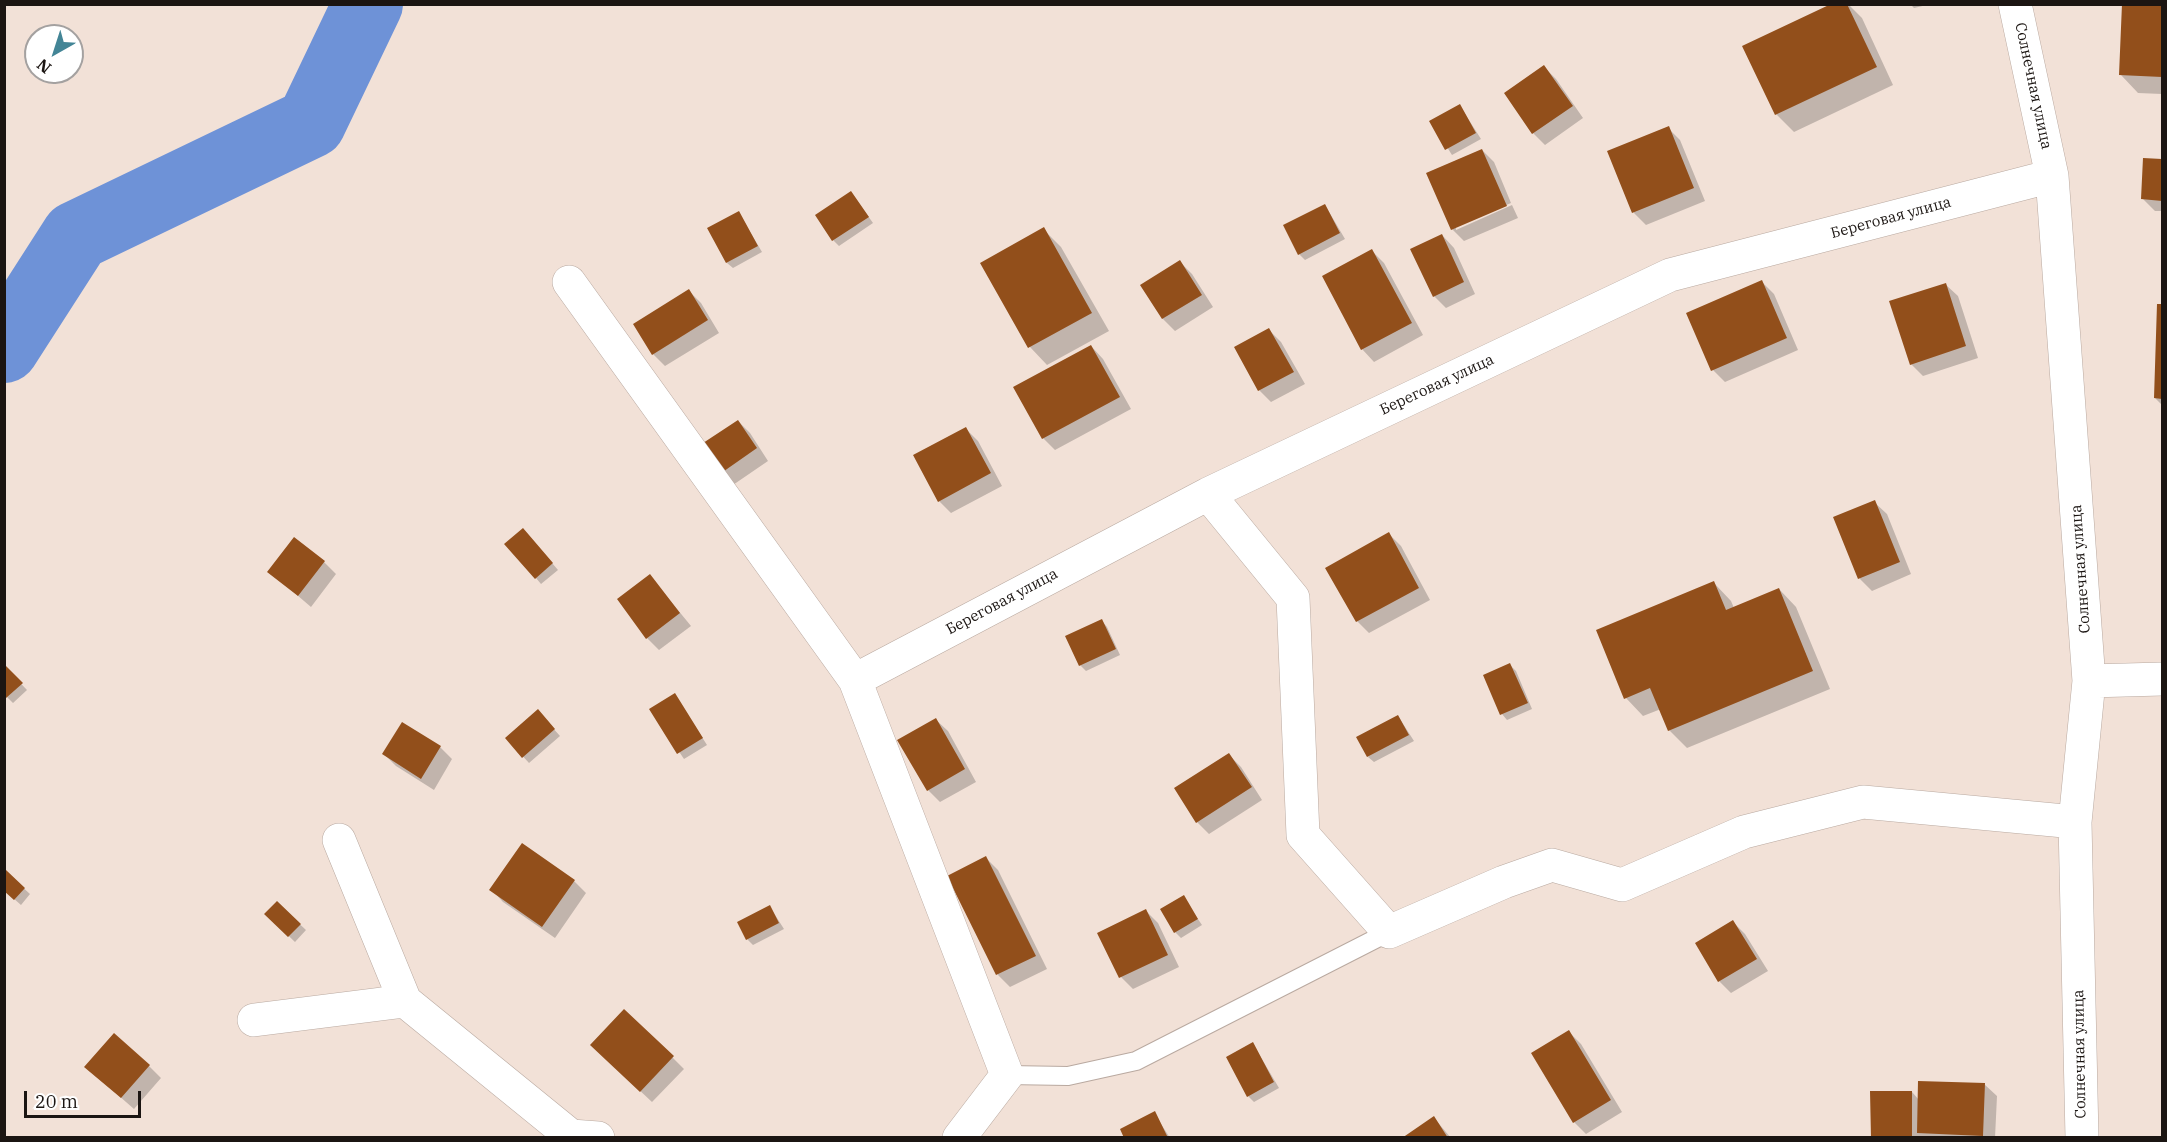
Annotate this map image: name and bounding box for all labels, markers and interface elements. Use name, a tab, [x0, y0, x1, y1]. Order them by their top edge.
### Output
street label: Солнечная улица	[2011, 21, 2055, 151]
north arrow	[24, 24, 84, 84]
text: N	[33, 55, 55, 78]
street label: Береговая улица	[1829, 193, 1953, 243]
street label: Береговая улица	[1377, 351, 1497, 419]
street label: Солнечная улица	[2068, 504, 2094, 634]
street label: Береговая улица	[943, 565, 1061, 639]
street label: Солнечная улица	[2070, 989, 2090, 1119]
scale bar	[27, 1079, 144, 1117]
text: 20 m	[35, 1090, 78, 1113]

